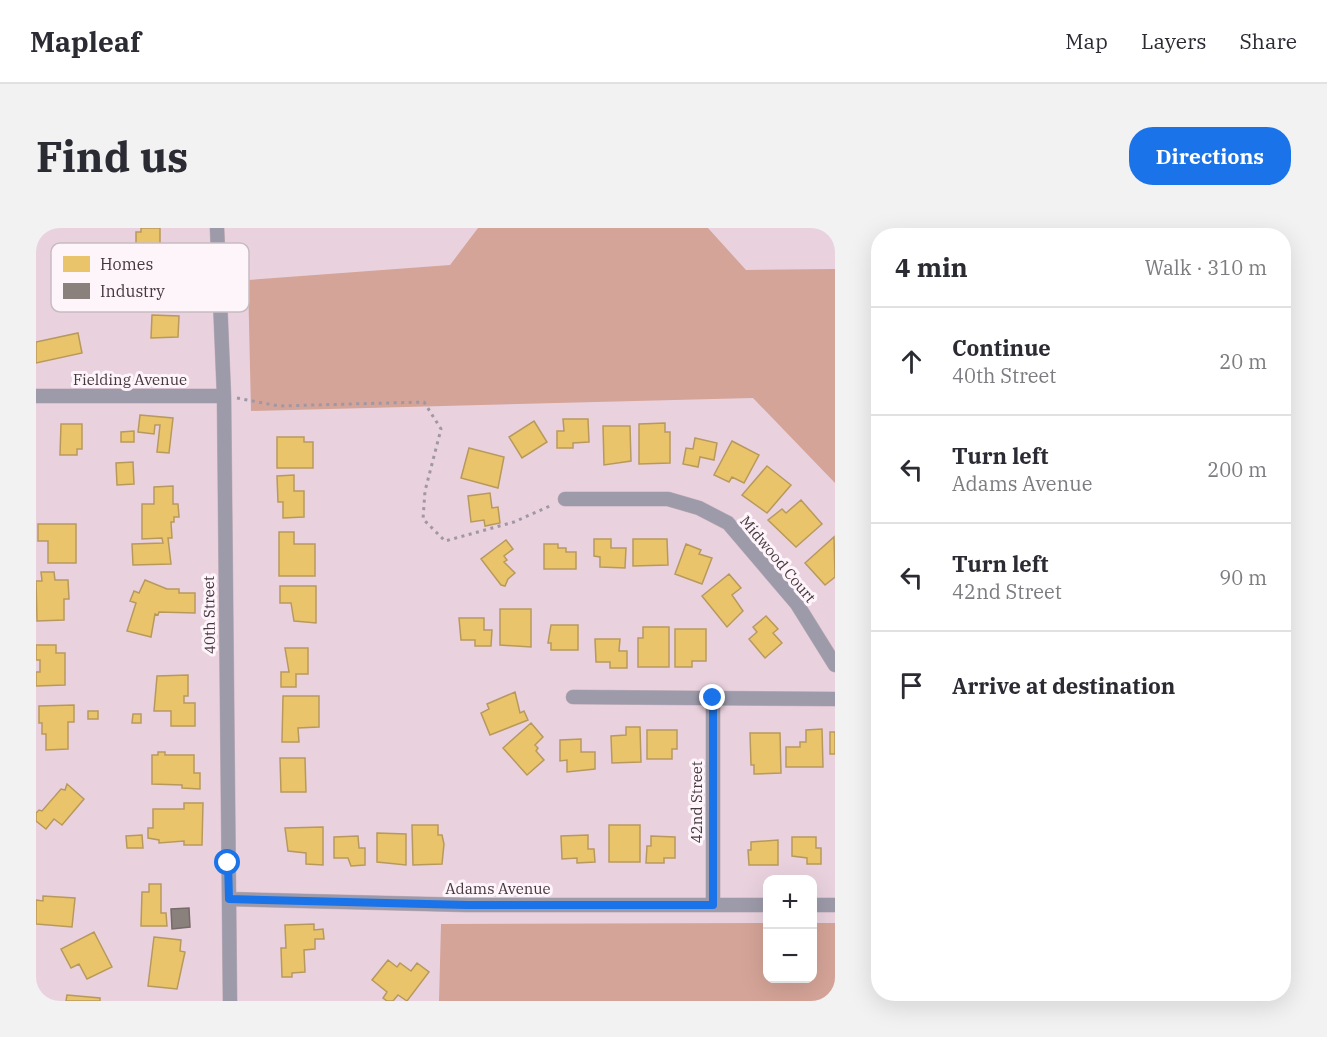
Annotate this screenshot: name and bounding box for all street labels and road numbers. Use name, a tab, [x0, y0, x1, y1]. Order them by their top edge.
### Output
street label: Fielding Avenue	[73, 370, 187, 389]
street label: Midwood Court	[736, 512, 820, 606]
street label: 40th Street	[199, 576, 219, 654]
street label: 42nd Street	[687, 761, 706, 843]
street label: Adams Avenue	[445, 879, 551, 898]

